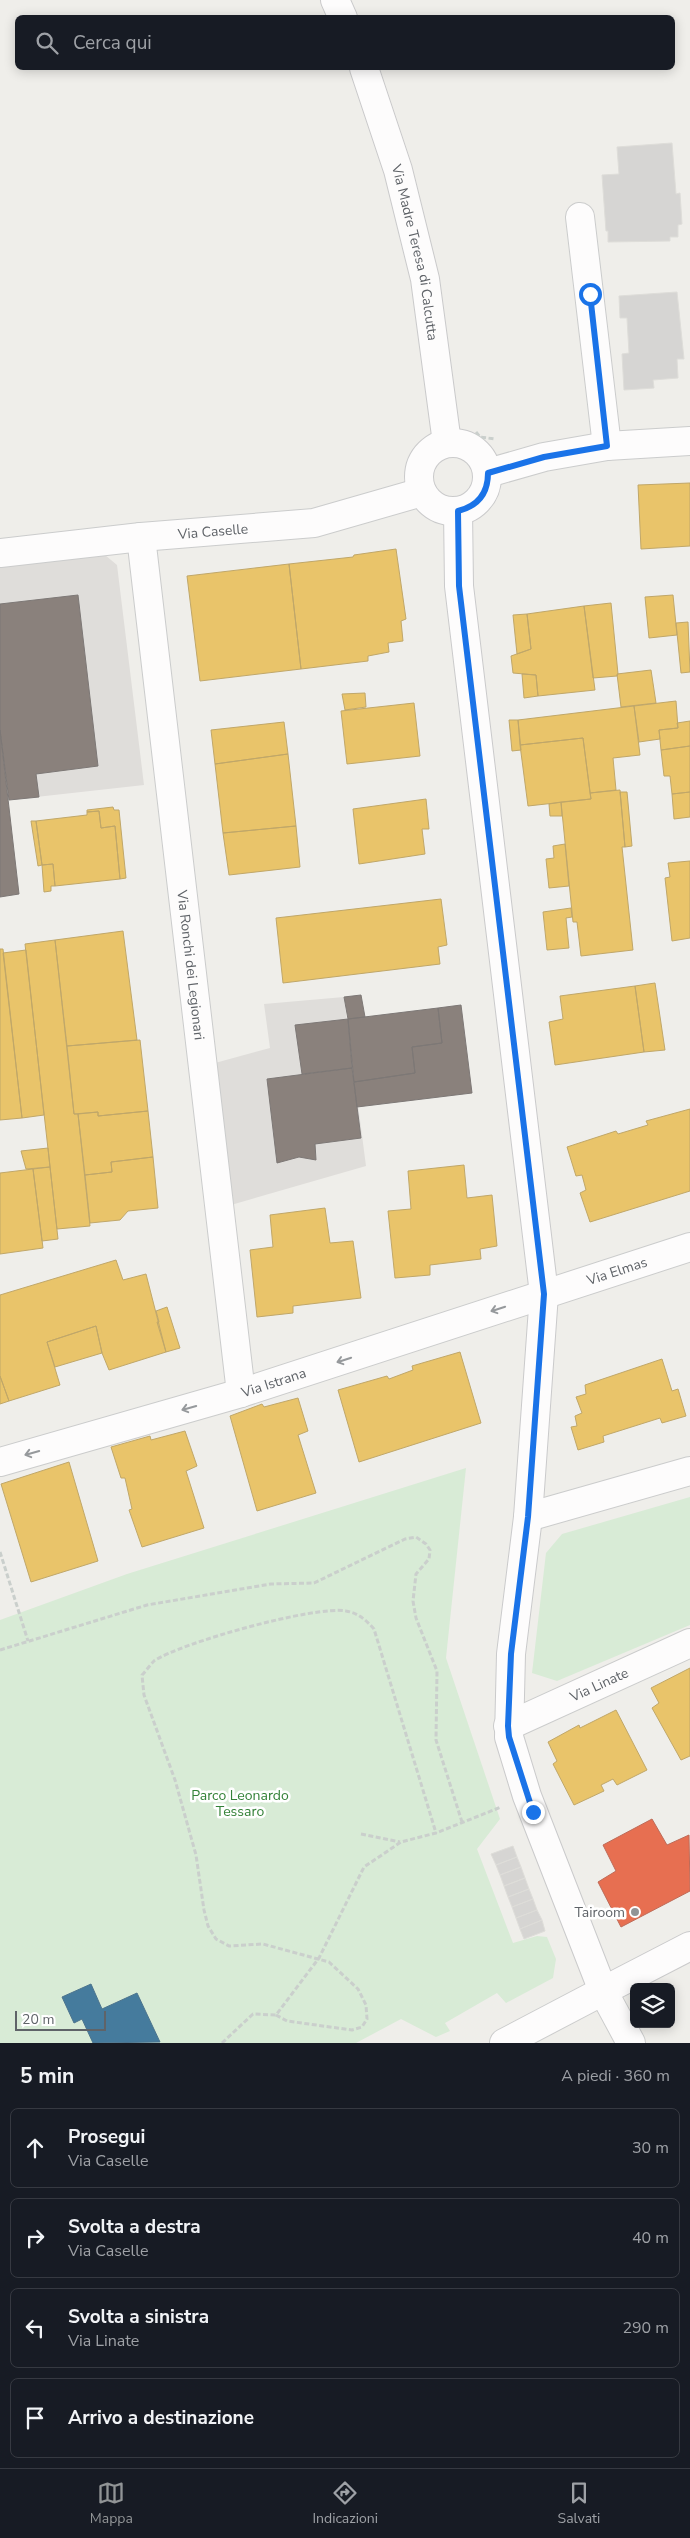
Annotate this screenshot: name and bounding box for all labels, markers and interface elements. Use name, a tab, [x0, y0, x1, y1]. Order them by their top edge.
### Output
search box	[15, 15, 675, 70]
icon: search	[33, 29, 61, 57]
text: Cerca qui	[73, 30, 152, 56]
street label: Via Madre Teresa di Calcutta	[387, 161, 442, 342]
route start	[579, 283, 602, 306]
street label: Via Caselle	[176, 519, 249, 544]
street label: Via Ronchi dei Legionari	[172, 888, 209, 1041]
street label: Via Elmas	[584, 1252, 650, 1290]
one-way arrow	[491, 1305, 506, 1314]
one-way arrow	[336, 1355, 352, 1365]
street label: Via Istrana	[238, 1363, 309, 1403]
one-way arrow	[181, 1404, 197, 1413]
one-way arrow	[25, 1448, 41, 1458]
street label: Via Linate	[566, 1663, 632, 1707]
park label: Parco Leonardo Tessaro	[191, 1786, 289, 1821]
route end	[522, 1801, 545, 1824]
place label: Tairoom	[574, 1903, 625, 1922]
marker: Tairoom	[629, 1906, 641, 1918]
map controls	[630, 1983, 675, 2028]
button: layers	[630, 1983, 675, 2028]
scale bar	[15, 2008, 106, 2031]
text: 20 m	[22, 2010, 54, 2029]
text: 5 min	[20, 2062, 74, 2090]
text: A piedi · 360 m	[561, 2065, 670, 2087]
text: Prosegui	[68, 2124, 145, 2150]
icon: ahead	[21, 2134, 49, 2162]
text: 30 m	[632, 2137, 669, 2159]
text: Via Caselle	[68, 2150, 148, 2172]
text: Svolta a destra	[68, 2214, 201, 2240]
icon: right	[21, 2224, 49, 2252]
text: 40 m	[632, 2227, 669, 2249]
text: Via Caselle	[68, 2240, 148, 2262]
text: Svolta a sinistra	[68, 2304, 209, 2330]
icon: left	[21, 2314, 49, 2342]
text: 290 m	[622, 2317, 669, 2339]
text: Via Linate	[68, 2330, 139, 2352]
icon: arrive	[21, 2404, 49, 2432]
text: Arrivo a destinazione	[68, 2405, 254, 2431]
tab: Mappa	[90, 2479, 133, 2528]
tab: Indicazioni	[312, 2479, 378, 2528]
tab: Salvati	[558, 2479, 600, 2528]

